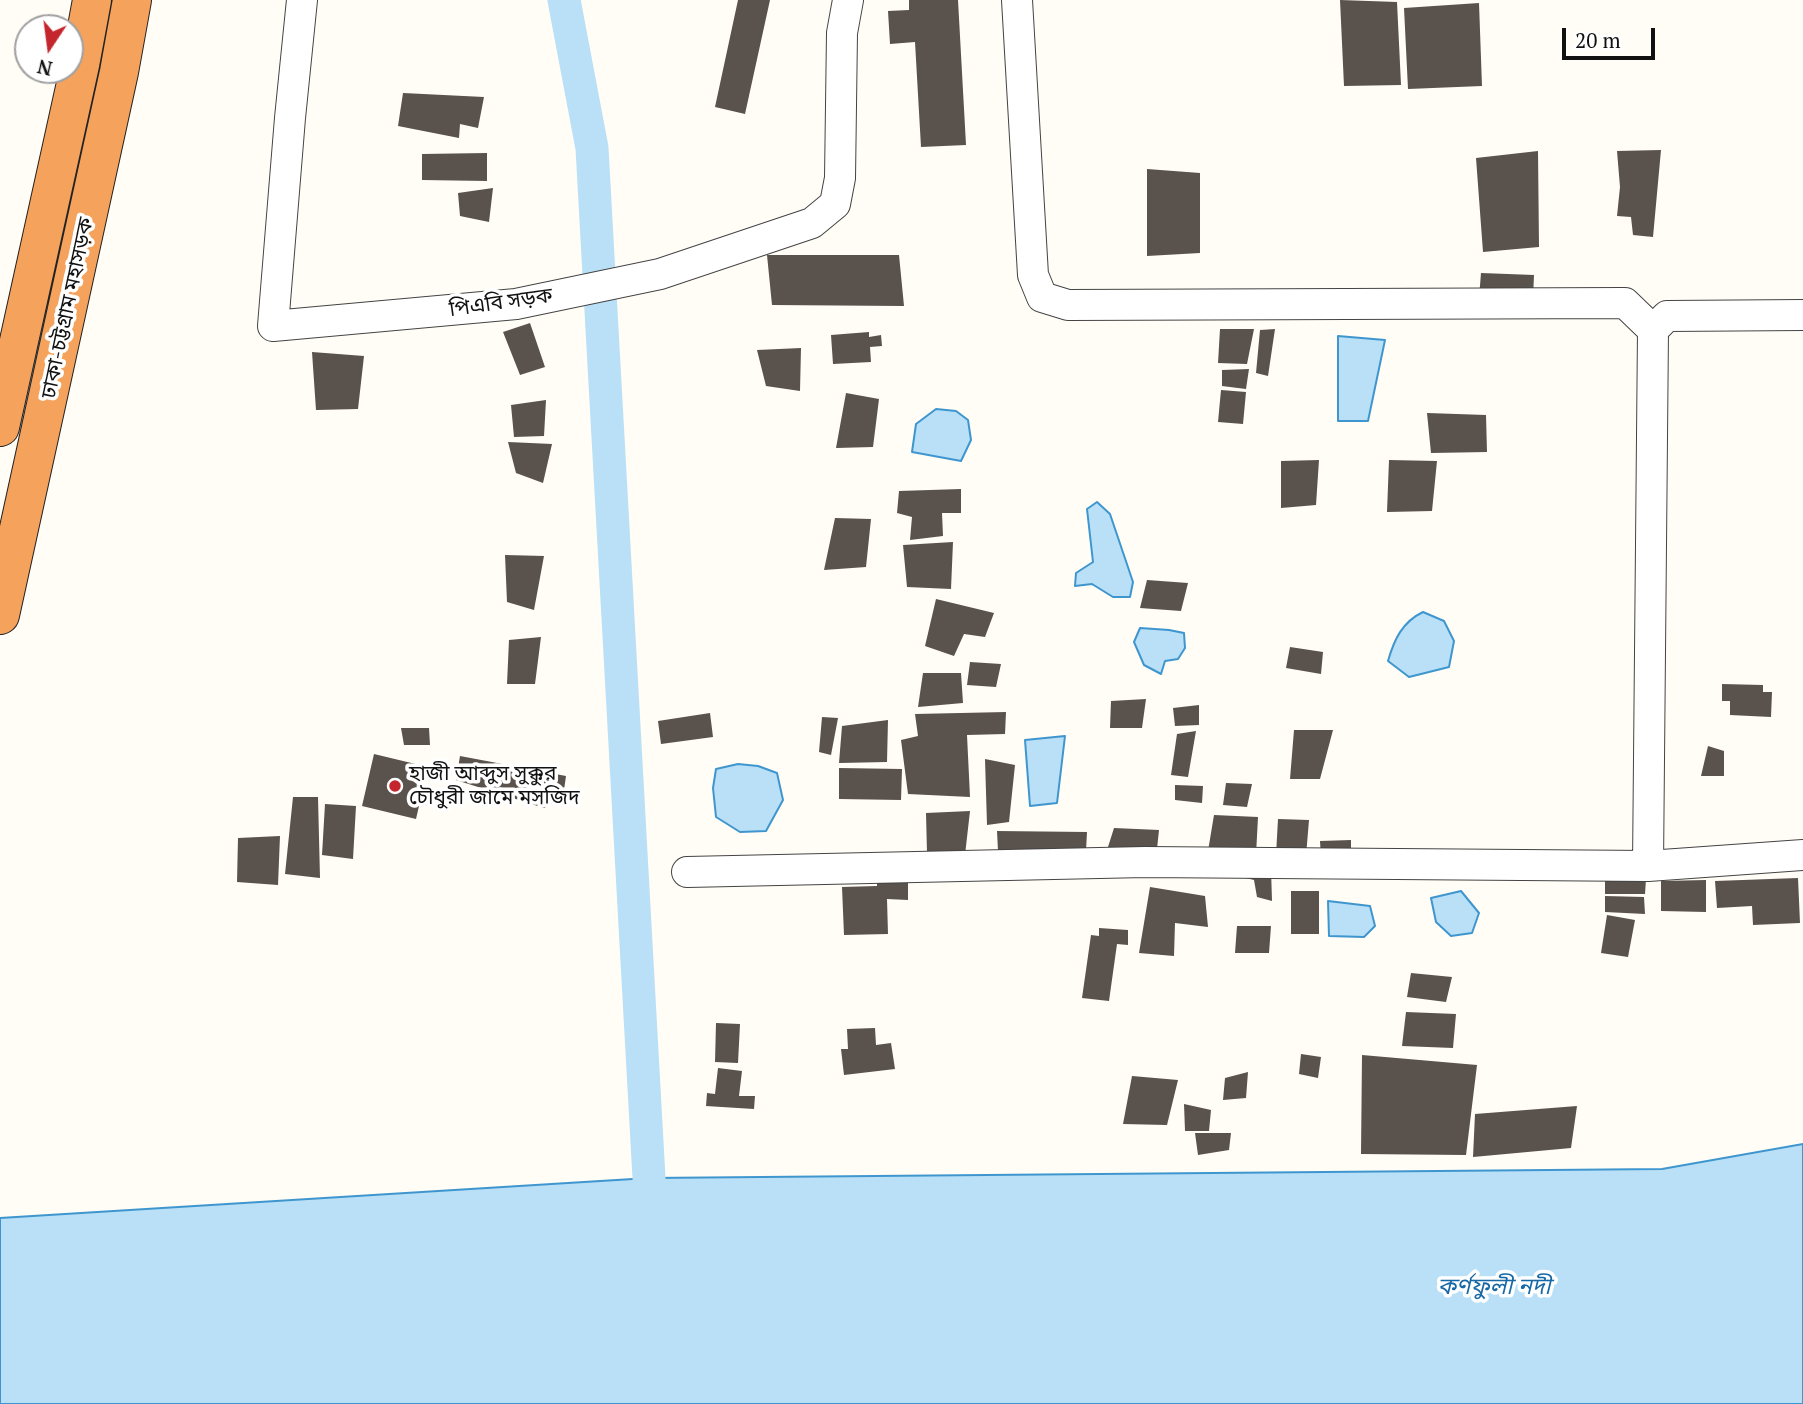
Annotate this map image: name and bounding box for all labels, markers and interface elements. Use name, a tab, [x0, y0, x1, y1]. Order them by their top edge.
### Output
north arrow	[14, 14, 84, 84]
scale bar	[1565, 14, 1658, 58]
text: 20 m	[1575, 26, 1621, 54]
text: N	[35, 54, 54, 82]
street label: ঢাকা-চট্টগ্রাম মহাসড়ক	[37, 215, 99, 401]
street label: পিএবি সড়ক	[448, 283, 554, 323]
place label: হাজী আব্দুস সুক্কুর চৌধুরী জামে মসজিদ	[409, 761, 580, 811]
marker: হাজী আব্দুস সুক্কুর চৌধুরী জামে মসজিদ	[387, 778, 403, 794]
water label: কর্ণফুলী নদী	[1437, 1273, 1551, 1301]

